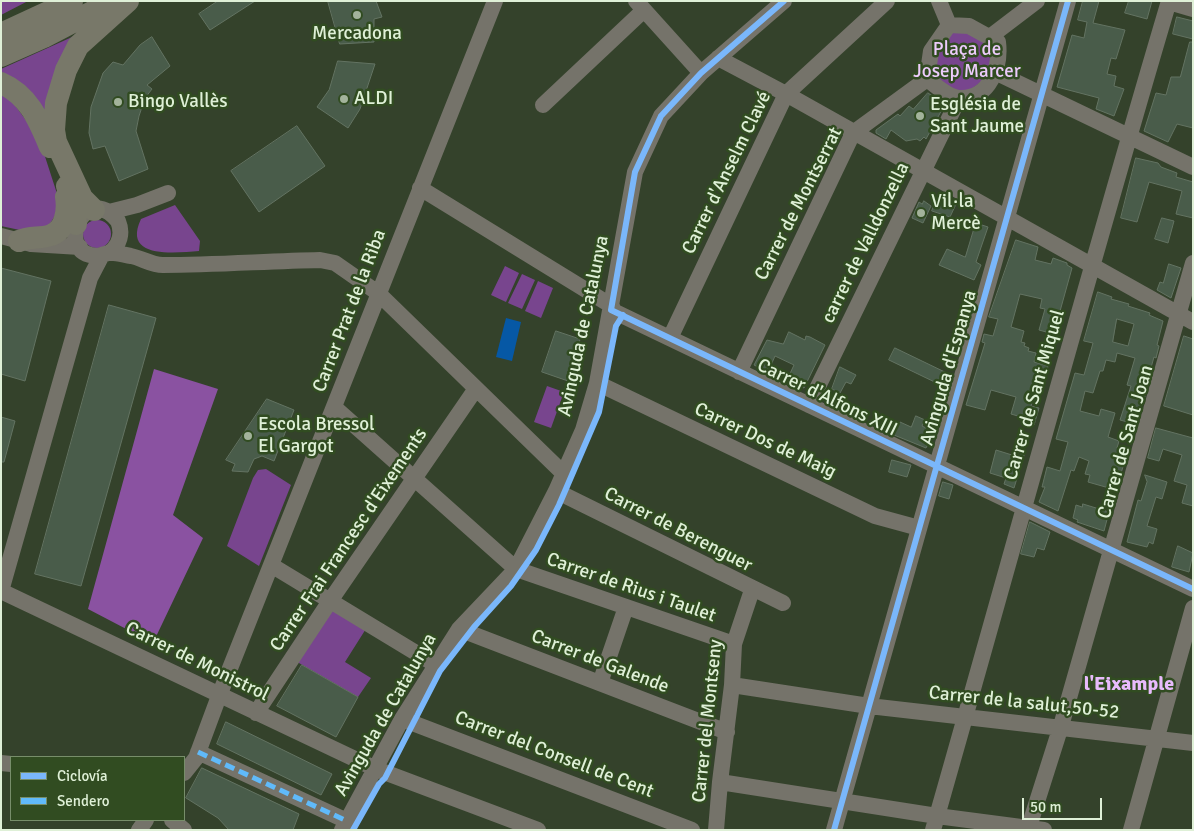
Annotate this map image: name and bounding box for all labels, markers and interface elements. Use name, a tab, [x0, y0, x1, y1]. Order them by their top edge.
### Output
marker: Mercadona	[351, 9, 363, 21]
place label: Mercadona	[312, 23, 402, 45]
park label: Plaça de Josep Marcer	[913, 39, 1021, 83]
place label: ALDI	[354, 88, 393, 110]
street label: Carrer d'Anselm Clavé	[678, 88, 776, 258]
place label: Bingo Vallès	[128, 91, 227, 113]
marker: ALDI	[338, 93, 350, 105]
place label: Església de Sant Jaume	[930, 94, 1024, 138]
marker: Bingo Vallès	[112, 96, 124, 108]
marker: Església de Sant Jaume	[914, 110, 926, 122]
street label: Carrer de Montserrat	[750, 124, 848, 284]
street label: carrer de Valldonzella	[817, 159, 915, 327]
place label: Vil·la Mercè	[931, 191, 981, 235]
marker: Vil·la Mercè	[915, 207, 927, 219]
street label: Carrer Prat de la Riba	[308, 226, 392, 396]
street label: Avinguda de Catalunya	[554, 233, 614, 419]
street label: Avinguda d'Espanya	[916, 288, 982, 448]
street label: Carrer de Sant Miquel	[1000, 307, 1070, 483]
street label: Carrer d'Alfons XIII	[753, 354, 901, 442]
street label: Carrer de Sant Joan	[1093, 363, 1159, 521]
street label: Carrer Dos de Maig	[690, 398, 840, 484]
place label: Escola Bressol El Gargot	[258, 414, 375, 458]
street label: Carrer Frai Francesc d'Eixements	[266, 424, 432, 656]
marker: Escola Bressol El Gargot	[242, 430, 254, 442]
street label: Carrer de Berenguer	[600, 483, 756, 577]
street label: Carrer de Rius i Taulet	[543, 548, 719, 628]
street label: Carrer de Monistrol	[122, 617, 272, 707]
street label: Carrer de Galende	[528, 625, 672, 699]
street label: Avinguda de Catalunya	[330, 629, 442, 801]
street label: Carrer del Montseny	[688, 638, 728, 804]
district label: l'Eixample	[1084, 673, 1174, 697]
street label: Carrer de la salut,50-52	[928, 682, 1120, 724]
street label: Carrer del Consell de Cent	[452, 707, 656, 803]
legend	[10, 756, 185, 821]
text: Ciclovía	[57, 767, 108, 785]
scale bar	[1024, 788, 1104, 820]
text: Sendero	[57, 792, 110, 810]
text: 50 m	[1030, 798, 1061, 816]

